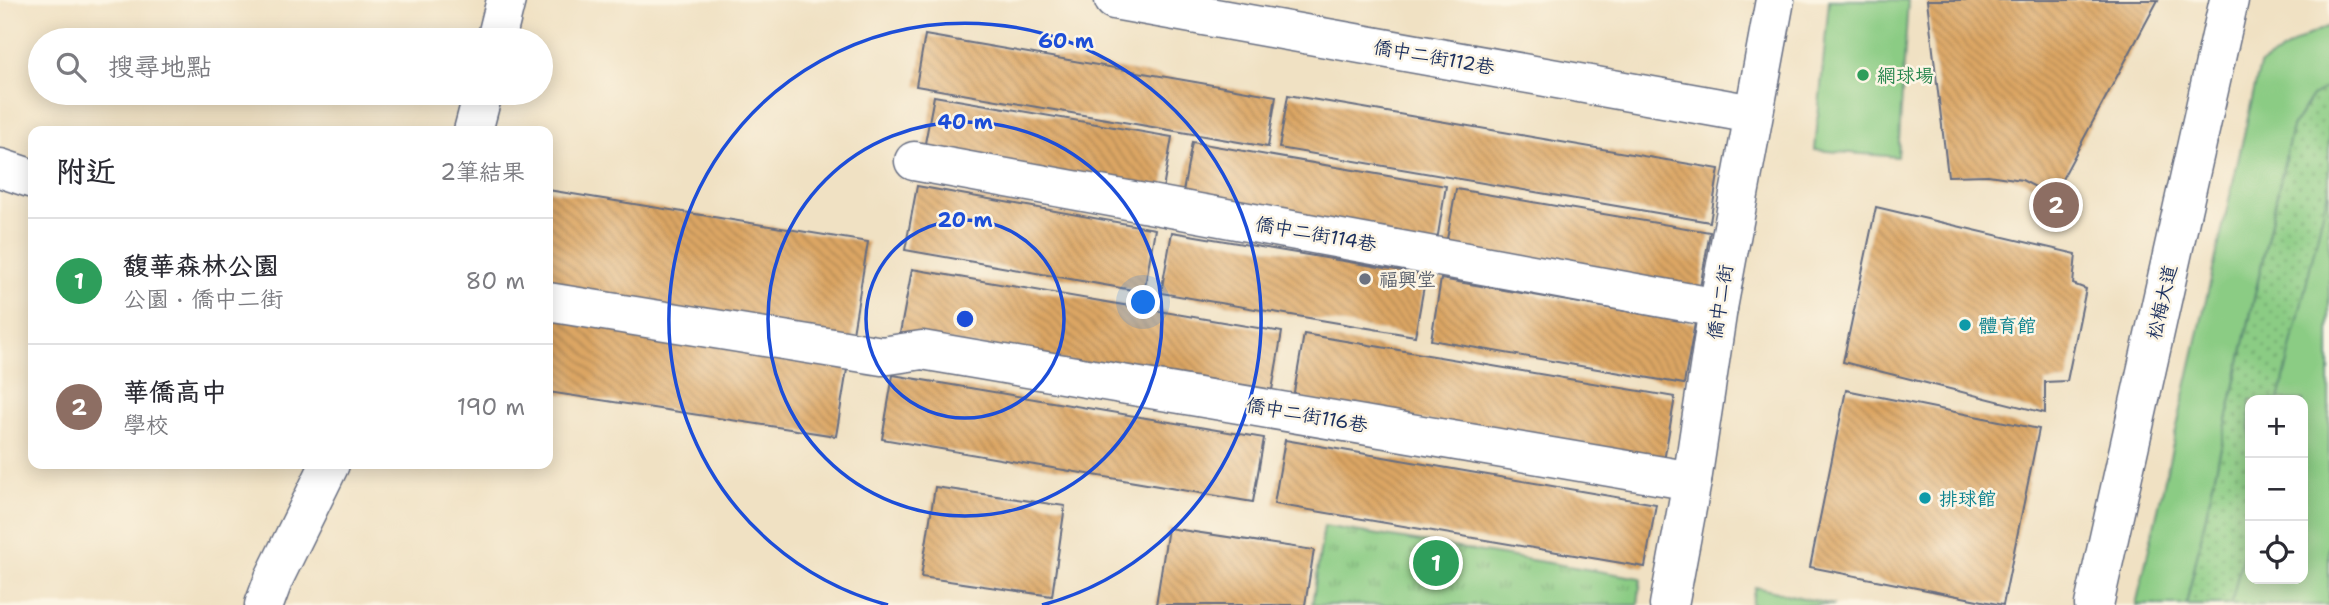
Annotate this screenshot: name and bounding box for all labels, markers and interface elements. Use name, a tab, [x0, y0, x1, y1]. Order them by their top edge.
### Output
text: 60 m	[1038, 27, 1094, 55]
search box	[28, 28, 553, 105]
street label: 僑中二街112巷	[1371, 34, 1497, 80]
icon: search	[52, 48, 90, 86]
text: 搜尋地點	[108, 49, 212, 84]
place label: 網球場	[1877, 63, 1934, 88]
marker: 網球場	[1855, 67, 1871, 83]
text: 40 m	[937, 108, 993, 136]
text: 附近	[56, 151, 116, 192]
text: 2筆結果	[440, 157, 525, 187]
pin: 2	[2033, 179, 2079, 231]
text: 20 m	[937, 206, 993, 234]
street label: 僑中二街114巷	[1253, 211, 1379, 257]
text: 馥華森林公園	[123, 248, 279, 283]
street label: 松梅大道	[2141, 262, 2183, 342]
street label: 僑中二街	[1702, 263, 1738, 341]
text: 1	[74, 266, 84, 296]
text: 80 m	[466, 266, 525, 296]
place label: 福興堂	[1379, 267, 1436, 292]
marker: 福興堂	[1357, 271, 1373, 287]
text: 公園 · 僑中二街	[123, 284, 283, 314]
your location	[1126, 285, 1160, 319]
centre of rings	[953, 307, 977, 331]
place label: 體育館	[1979, 313, 2036, 338]
marker: 體育館	[1957, 317, 1973, 333]
text: 華僑高中	[123, 374, 227, 409]
text: 2	[71, 392, 87, 422]
text: 190 m	[457, 392, 525, 422]
street label: 僑中二街116巷	[1244, 392, 1370, 438]
map controls	[2245, 395, 2308, 584]
button: +	[2245, 395, 2308, 458]
text: 學校	[123, 410, 169, 440]
button: −	[2245, 458, 2308, 521]
place label: 排球館	[1939, 486, 1996, 511]
marker: 排球館	[1917, 490, 1933, 506]
button: locate	[2245, 521, 2308, 584]
pin: 1	[1413, 537, 1459, 589]

